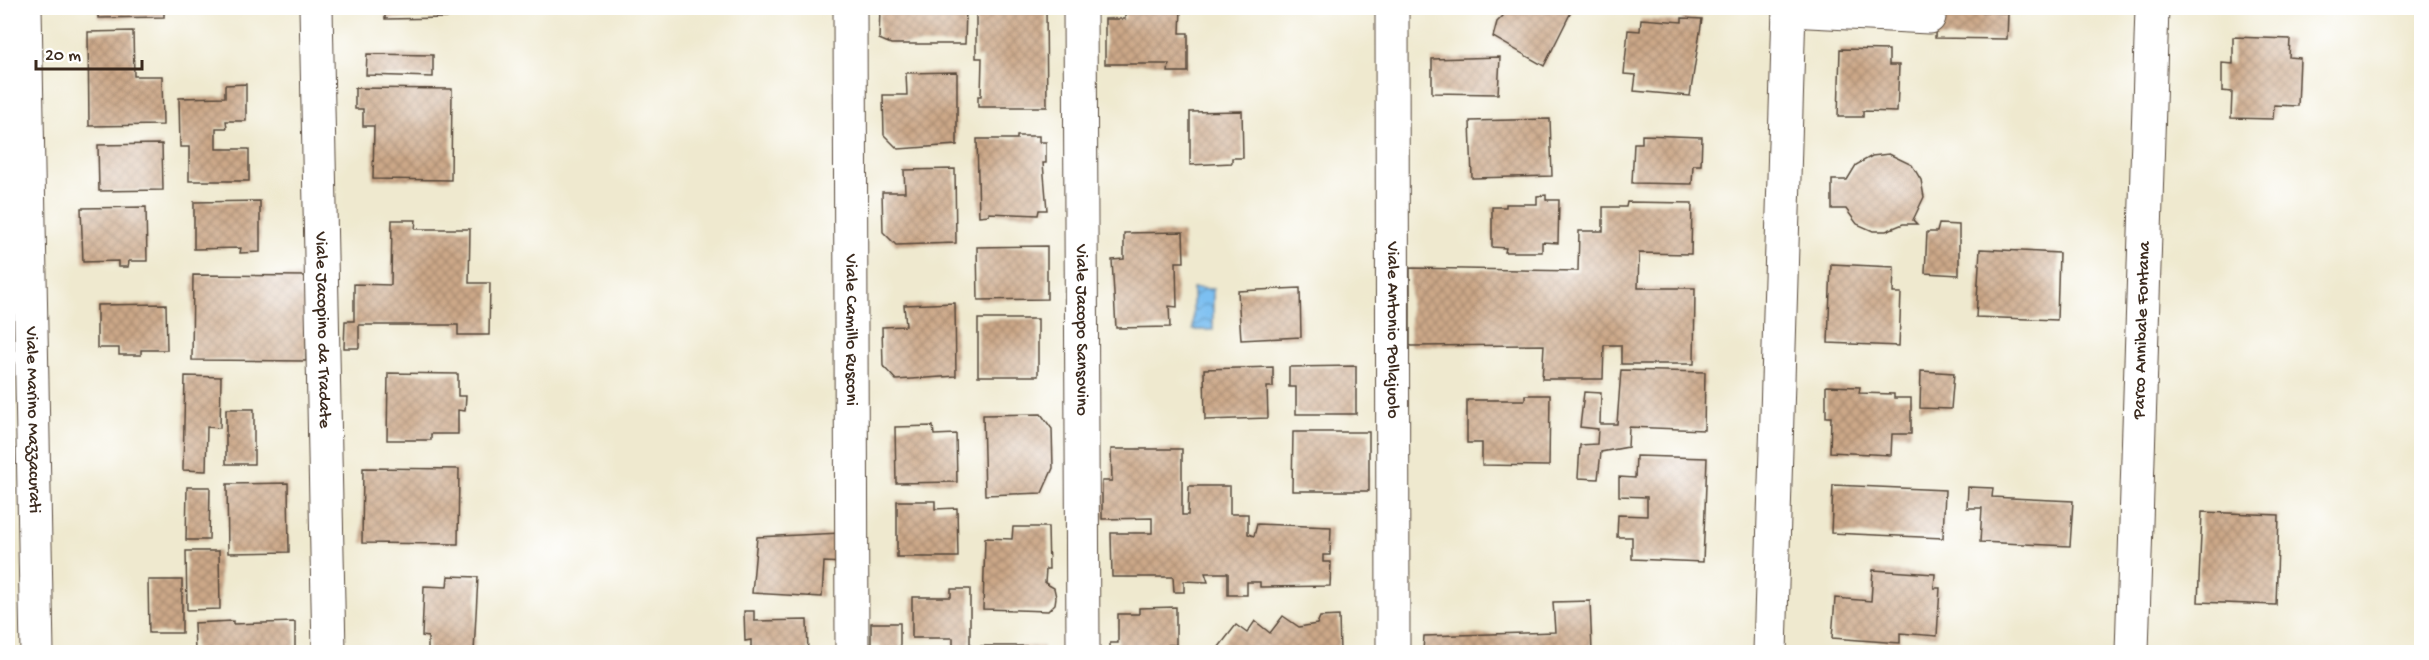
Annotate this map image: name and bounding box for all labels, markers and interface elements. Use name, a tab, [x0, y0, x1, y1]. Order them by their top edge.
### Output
scale bar	[36, 33, 142, 71]
text: 20 m	[45, 46, 81, 67]
street label: Viale Jacopino da Tradate	[310, 230, 335, 429]
street label: Viale Antonio Pollajuolo	[1382, 240, 1403, 419]
street label: Parco Annibale Fontana	[2129, 240, 2155, 420]
street label: Viale Jacopo Sansovino	[1071, 243, 1092, 416]
street label: Viale Camillo Rusconi	[840, 253, 862, 406]
street label: Viale Marino Mazzacurati	[20, 325, 45, 514]

